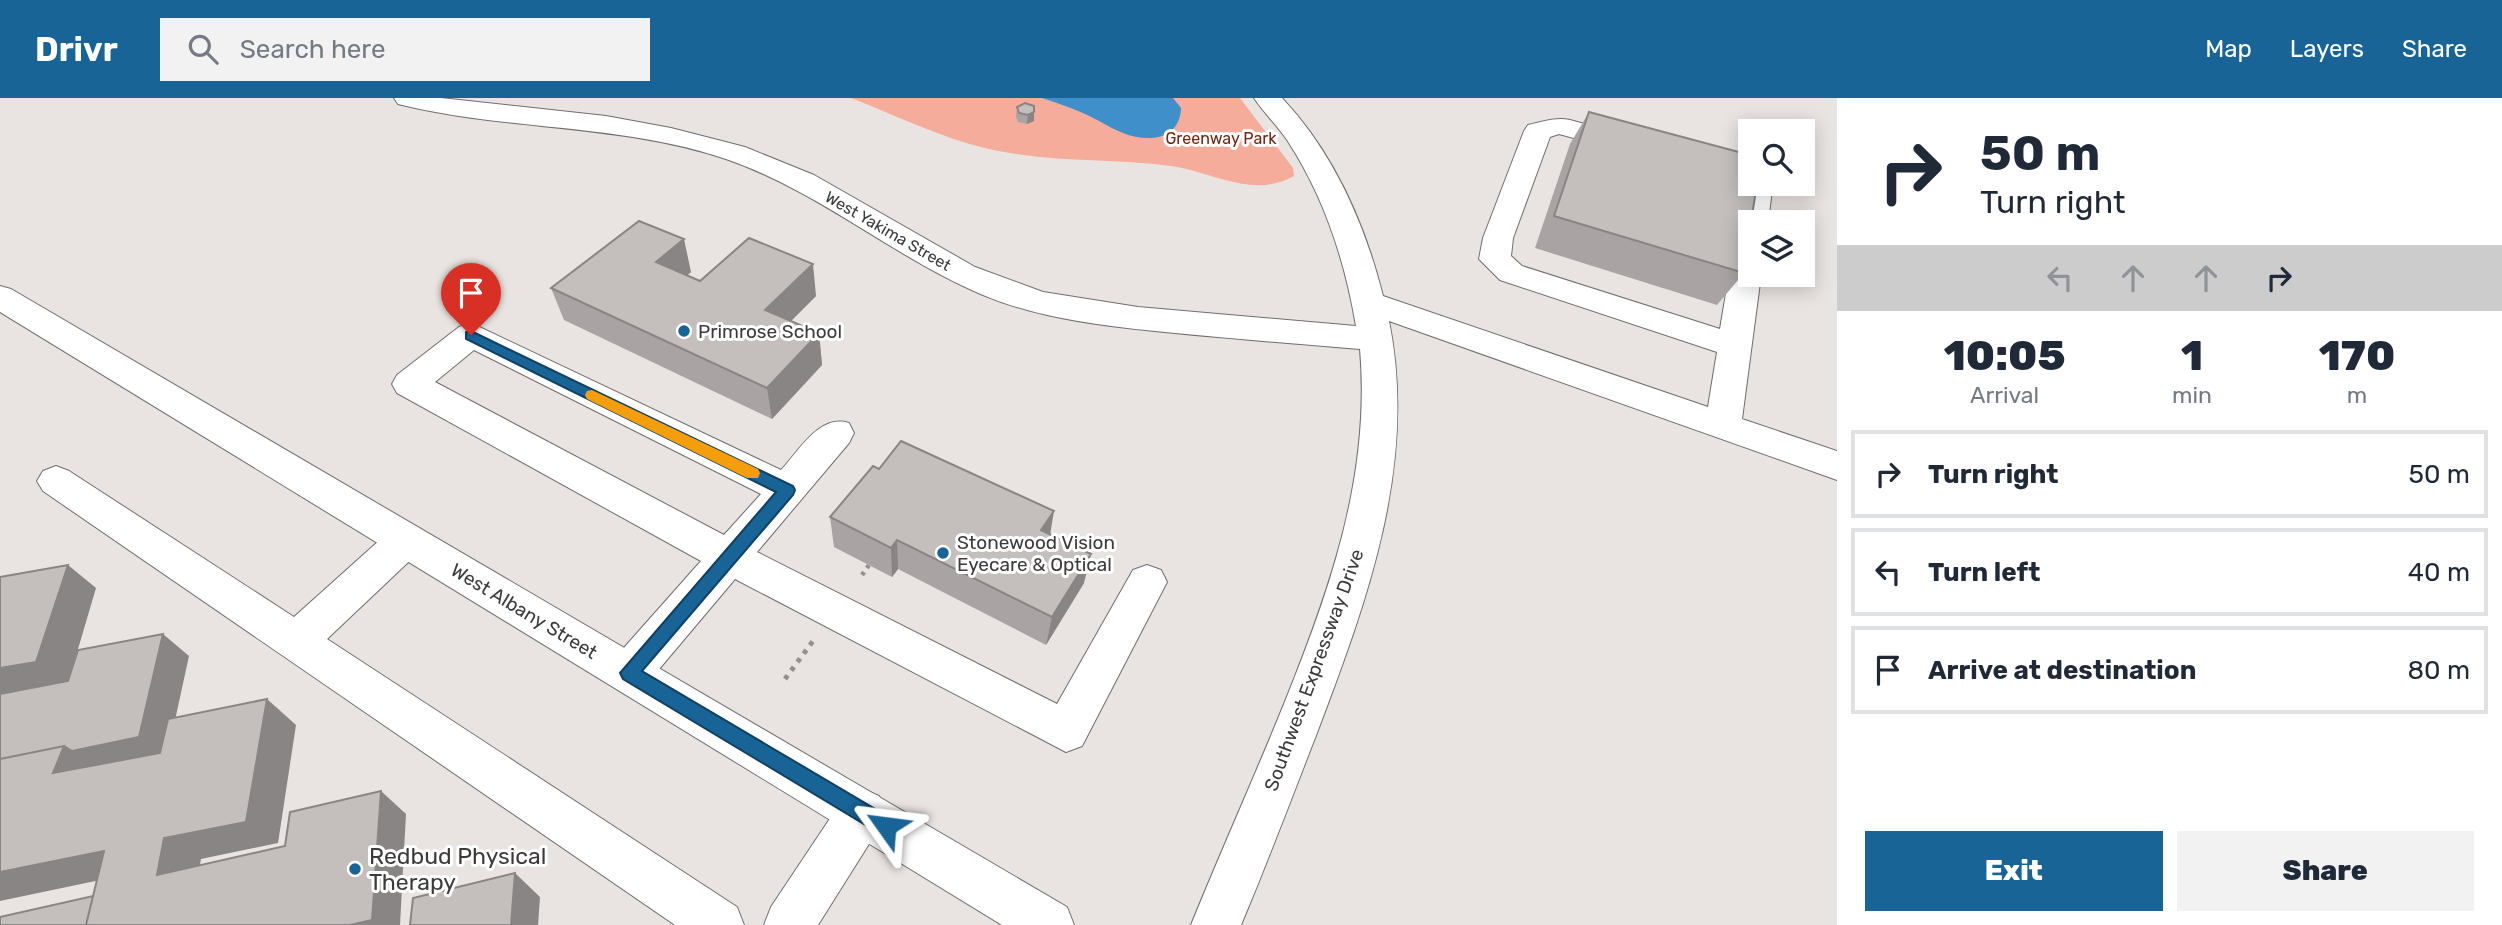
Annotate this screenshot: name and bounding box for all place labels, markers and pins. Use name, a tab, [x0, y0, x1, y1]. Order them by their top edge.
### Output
pin	[441, 263, 501, 335]
place label: Primrose School	[698, 320, 842, 343]
marker: Primrose School	[676, 323, 692, 339]
place label: Stonewood Vision Eyecare & Optical	[957, 531, 1115, 576]
marker: Stonewood Vision Eyecare & Optical	[935, 545, 951, 561]
place label: Redbud Physical Therapy	[369, 842, 546, 896]
marker: Redbud Physical Therapy	[347, 861, 363, 877]

